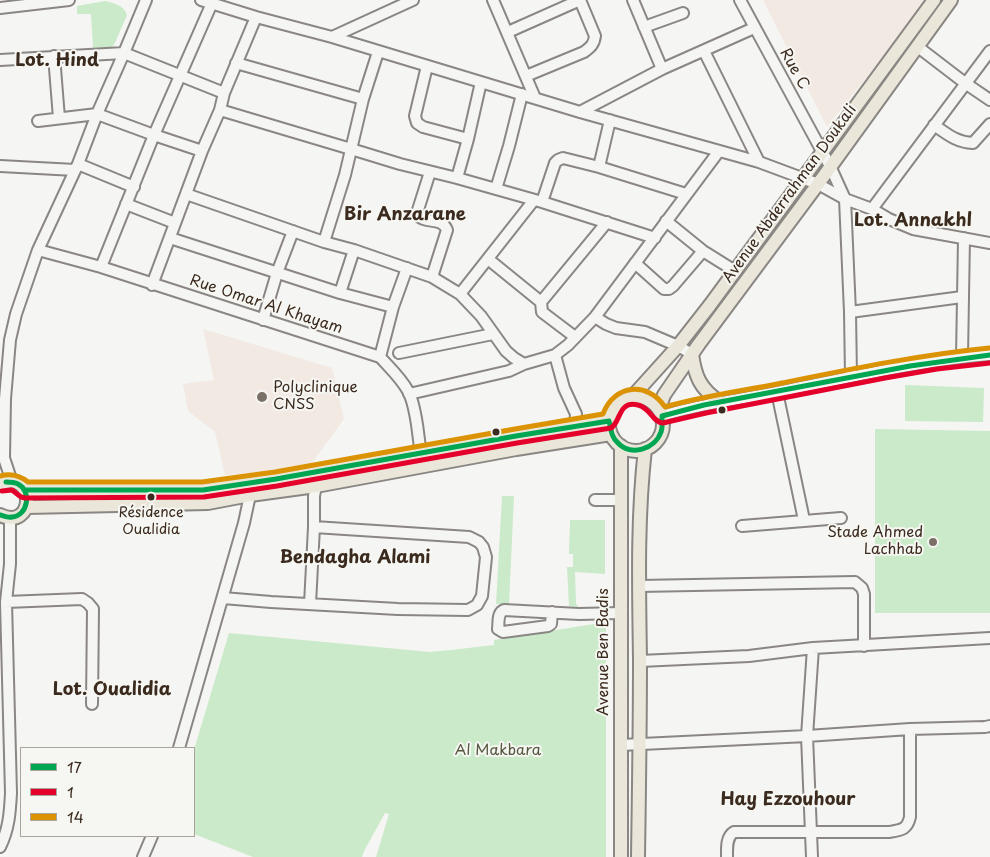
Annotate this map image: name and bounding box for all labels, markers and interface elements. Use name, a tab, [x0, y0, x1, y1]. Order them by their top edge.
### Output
street label: Rue C	[775, 45, 813, 93]
district label: Lot. Hind	[15, 50, 99, 72]
street label: Avenue Abderrahman Doukali	[719, 101, 861, 287]
district label: Bir Anzarane	[344, 204, 466, 226]
district label: Lot. Annakhl	[854, 210, 972, 232]
street label: Rue Omar Al Khayam	[187, 272, 345, 338]
place label: Polyclinique CNSS	[273, 379, 358, 414]
marker: Polyclinique CNSS	[255, 390, 269, 404]
unlabelled marker	[717, 405, 727, 415]
unlabelled marker	[491, 427, 501, 437]
marker: Résidence Oualidia	[146, 492, 156, 502]
place label: Résidence Oualidia	[118, 505, 184, 538]
place label: Stade Ahmed Lachhab	[827, 524, 923, 559]
marker: Stade Ahmed Lachhab	[927, 536, 939, 548]
district label: Bendagha Alami	[280, 547, 430, 569]
street label: Avenue Ben Badis	[595, 588, 613, 716]
district label: Lot. Oualidia	[53, 679, 171, 701]
park label: Al Makbara	[455, 742, 541, 760]
legend	[20, 747, 195, 837]
text: 17	[67, 755, 82, 778]
text: 1	[67, 780, 74, 803]
district label: Hay Ezzouhour	[720, 789, 856, 811]
text: 14	[67, 805, 84, 828]

